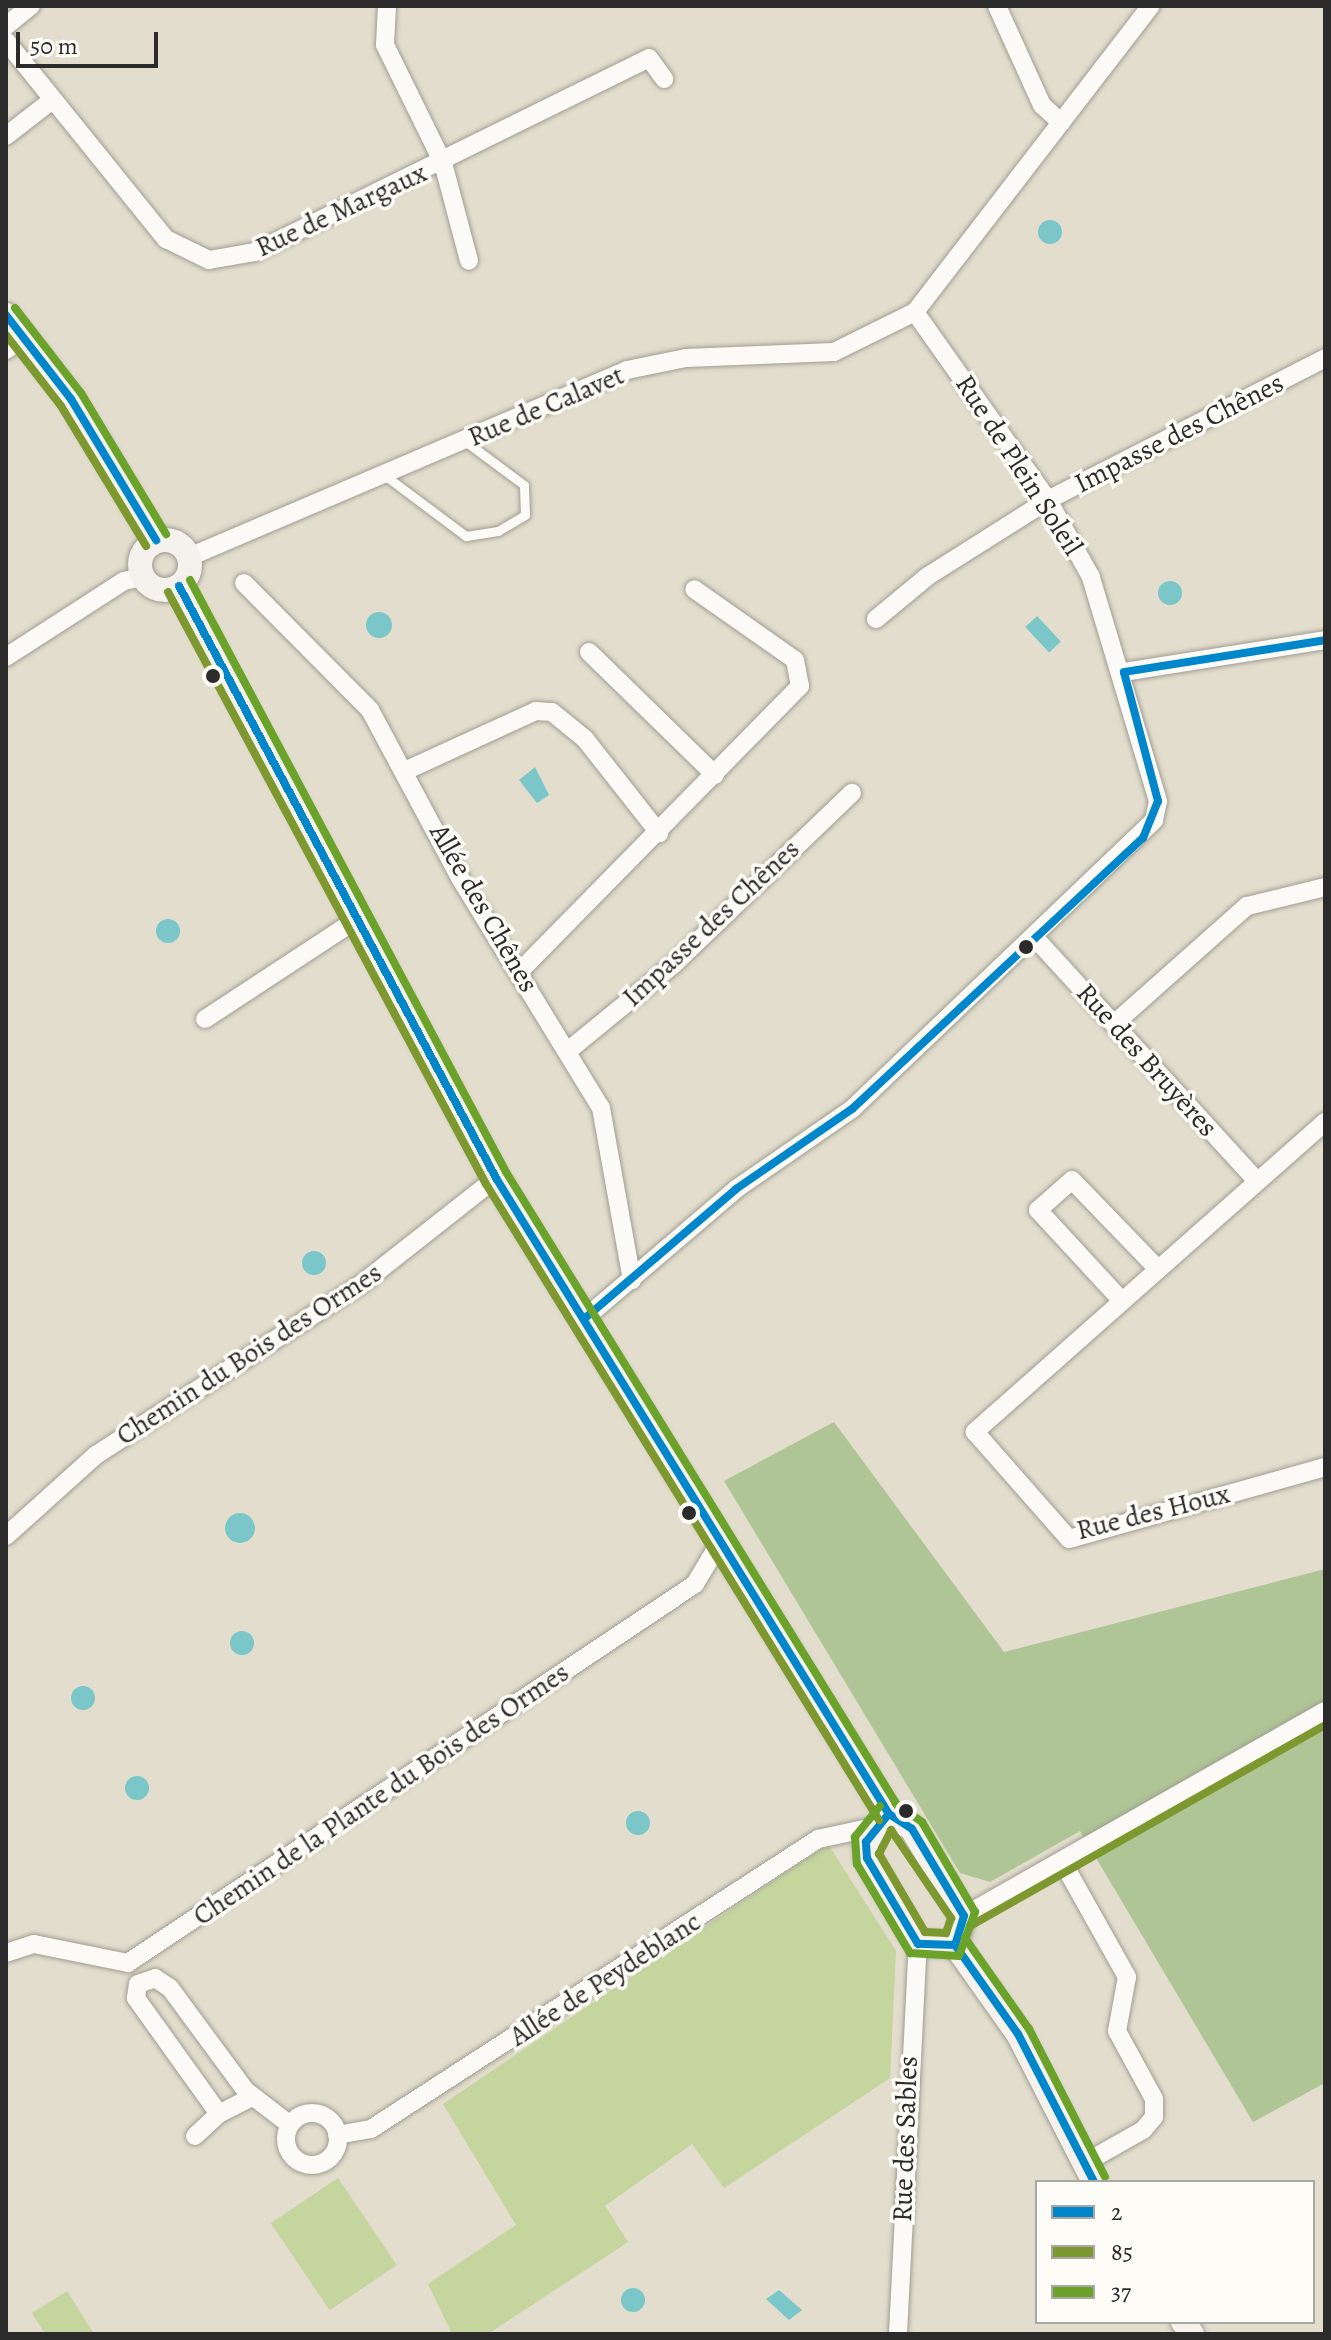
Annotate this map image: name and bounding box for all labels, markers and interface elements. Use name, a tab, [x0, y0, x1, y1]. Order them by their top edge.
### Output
scale bar	[20, 16, 162, 66]
text: 50 m	[30, 30, 78, 62]
street label: Rue de Margaux	[250, 156, 432, 264]
street label: Rue de Calavet	[463, 358, 629, 454]
street label: Impasse des Chênes	[1069, 366, 1289, 500]
street label: Rue de Plein Soleil	[948, 368, 1090, 562]
unlabelled marker	[205, 668, 221, 684]
street label: Allée des Chênes	[422, 818, 546, 998]
street label: Impasse des Chênes	[615, 832, 807, 1014]
unlabelled marker	[1018, 939, 1034, 955]
street label: Rue des Bruyères	[1069, 976, 1225, 1144]
street label: Chemin du Bois des Ormes	[110, 1256, 388, 1452]
street label: Rue des Houx	[1073, 1477, 1233, 1547]
unlabelled marker	[681, 1505, 697, 1521]
street label: Chemin de la Plante du Bois des Ormes	[187, 1655, 575, 1933]
unlabelled marker	[898, 1803, 914, 1819]
street label: Allée de Peydeblanc	[503, 1905, 707, 2053]
street label: Rue des Sables	[885, 2055, 925, 2223]
legend	[1035, 2180, 1315, 2324]
text: 2	[1111, 2196, 1122, 2228]
text: 85	[1111, 2236, 1133, 2268]
text: 37	[1111, 2276, 1131, 2308]

